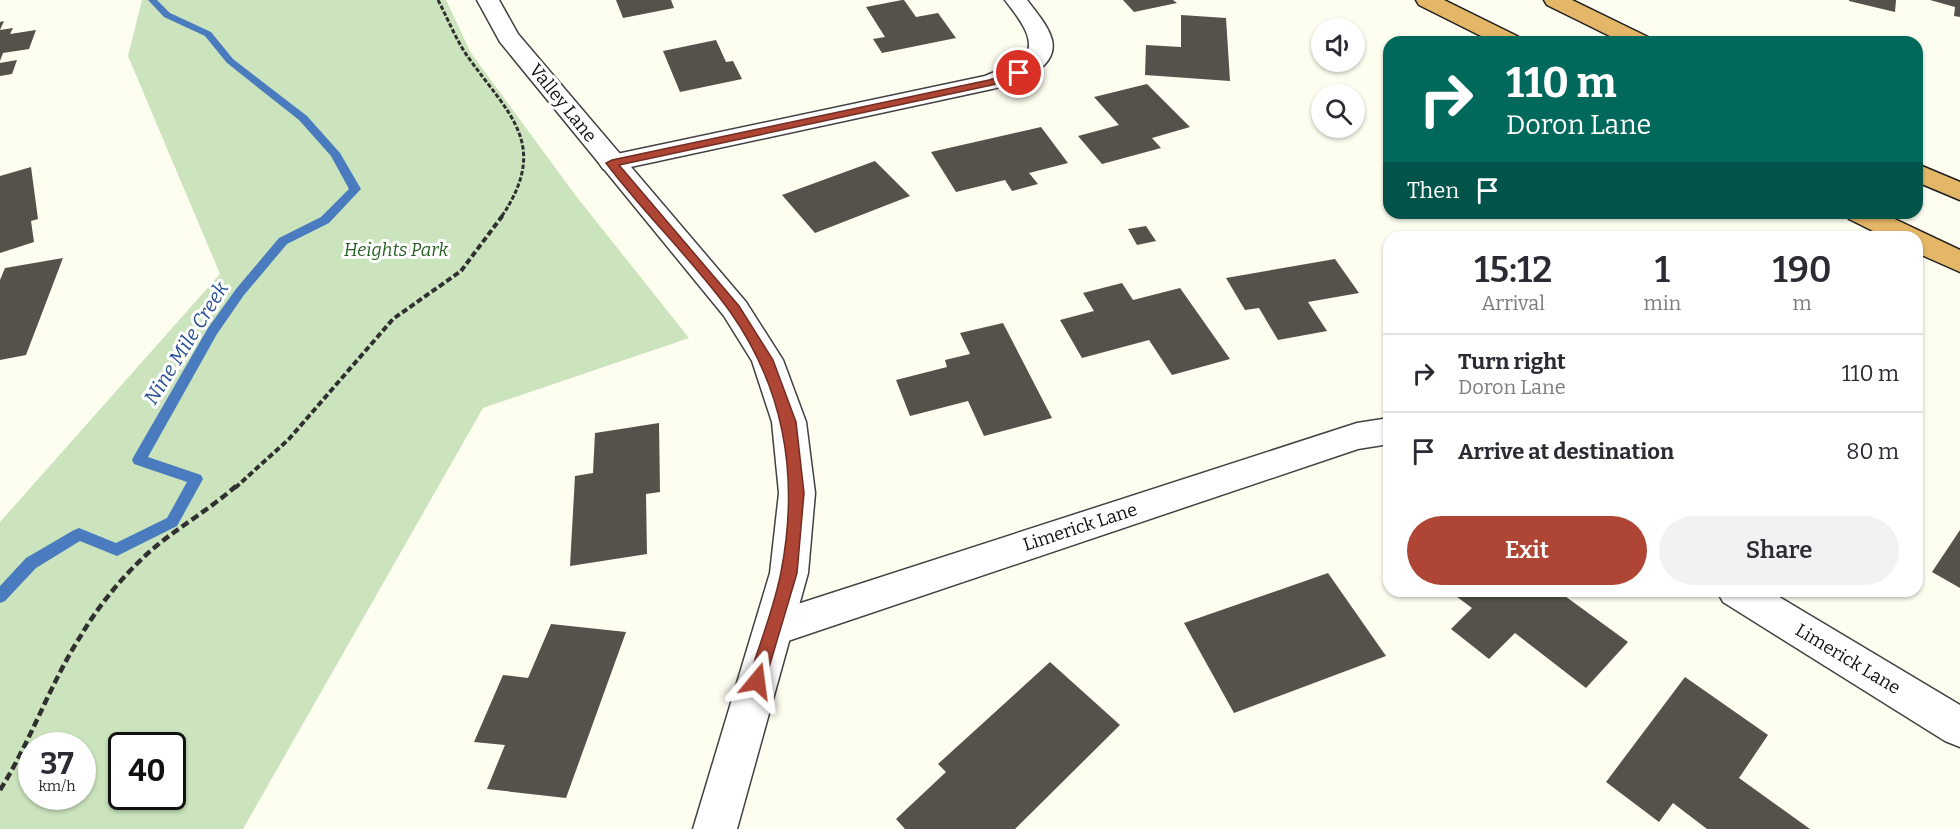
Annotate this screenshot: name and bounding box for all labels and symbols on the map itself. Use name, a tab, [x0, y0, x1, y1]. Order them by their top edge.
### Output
pin	[993, 47, 1044, 98]
street label: Valley Lane	[525, 59, 601, 147]
park label: Heights Park	[344, 239, 448, 261]
water label: Nine Mile Creek	[139, 277, 233, 409]
street label: Limerick Lane	[1020, 498, 1140, 556]
street label: Limerick Lane	[1791, 619, 1905, 699]
position arrow	[725, 649, 789, 713]
speed limit sign: 40	[108, 732, 186, 810]

